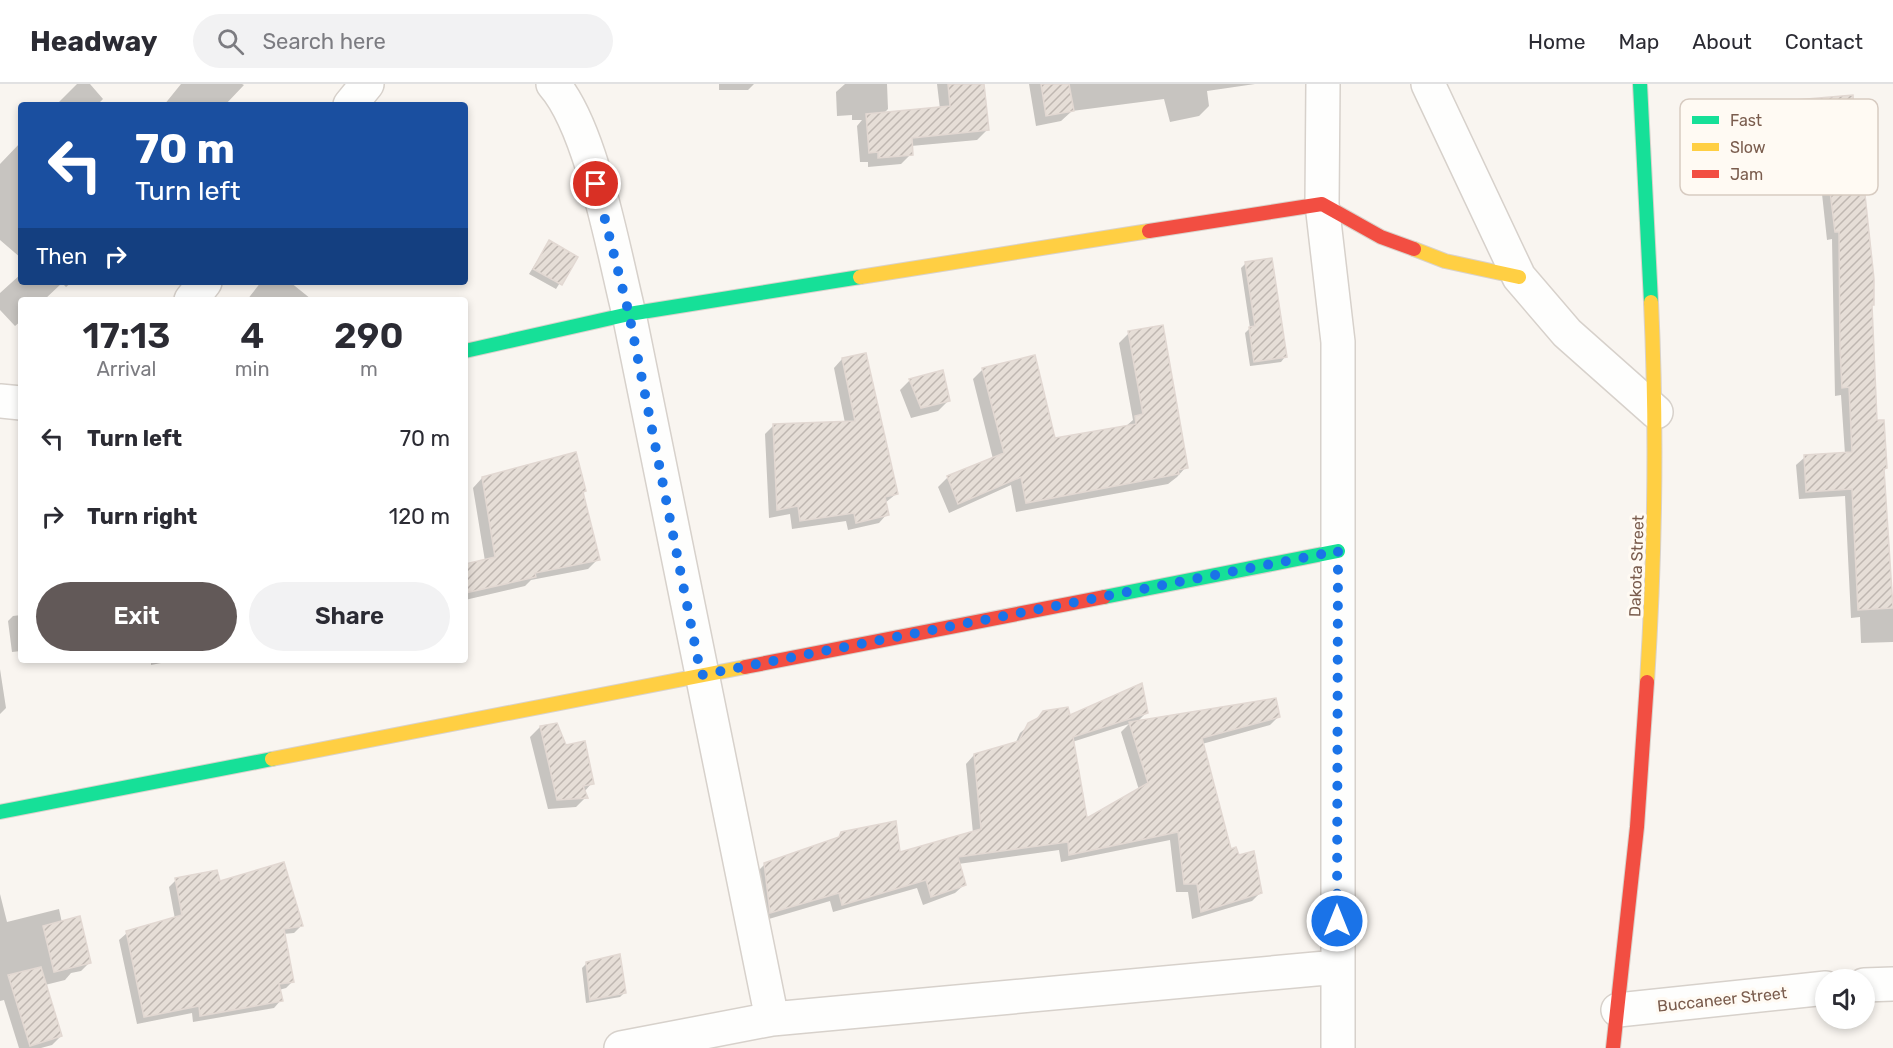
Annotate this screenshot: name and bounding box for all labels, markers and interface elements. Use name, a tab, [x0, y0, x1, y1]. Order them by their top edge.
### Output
search box	[193, 14, 613, 68]
text: Headway	[30, 25, 157, 58]
icon: search	[214, 25, 247, 58]
text: Search here	[262, 28, 386, 55]
text: Home	[1528, 29, 1585, 54]
text: Map	[1618, 29, 1659, 54]
text: About	[1692, 29, 1752, 54]
text: Contact	[1785, 29, 1863, 54]
legend	[1680, 99, 1878, 195]
text: Fast	[1730, 111, 1762, 130]
text: 70 m	[135, 124, 235, 174]
icon: left	[36, 126, 114, 204]
text: Slow	[1730, 138, 1766, 157]
pin	[570, 158, 621, 209]
text: Jam	[1730, 165, 1763, 184]
icon: arrive	[579, 167, 612, 200]
text: Turn left	[135, 175, 240, 207]
icon: right	[99, 240, 132, 273]
text: Then	[36, 243, 87, 270]
text: 17:13	[82, 314, 170, 357]
text: 4	[240, 314, 264, 357]
text: 290	[334, 314, 404, 357]
text: Arrival	[96, 357, 156, 381]
text: min	[235, 357, 270, 381]
text: m	[360, 357, 378, 381]
icon: left	[36, 422, 69, 455]
text: Turn left	[87, 425, 182, 452]
text: 70 m	[400, 425, 450, 452]
icon: right	[36, 500, 69, 533]
text: Turn right	[87, 503, 197, 530]
text: 120 m	[389, 503, 450, 530]
street label: Dakota Street	[1625, 515, 1648, 617]
button: Exit	[36, 582, 237, 651]
button: Share	[249, 582, 450, 651]
position arrow	[1305, 889, 1369, 953]
map controls	[1815, 969, 1875, 1029]
button: sound	[1815, 969, 1875, 1029]
street label: Buccaneer Street	[1656, 983, 1788, 1016]

